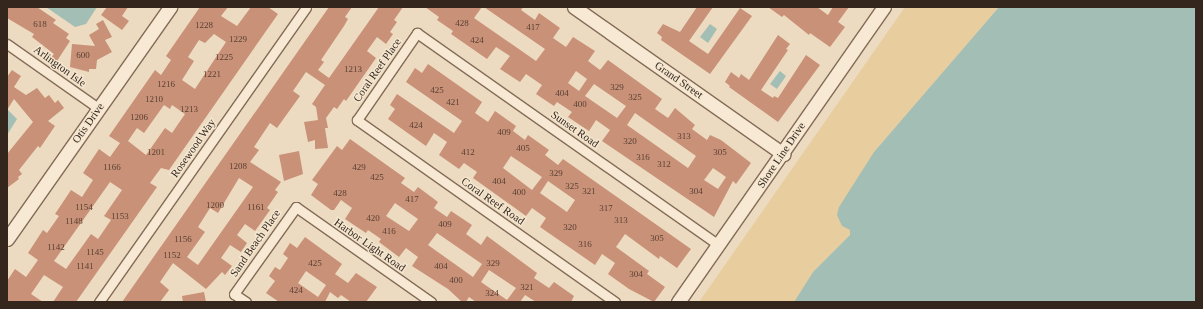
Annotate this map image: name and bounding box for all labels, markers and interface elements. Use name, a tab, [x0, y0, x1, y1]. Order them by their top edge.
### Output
house number: 428	[455, 18, 469, 28]
house number: 618	[33, 19, 47, 29]
house number: 1228	[195, 20, 213, 30]
house number: 417	[526, 22, 540, 32]
house number: 1229	[229, 34, 247, 44]
house number: 424	[470, 35, 484, 45]
street label: Coral Reef Place	[350, 36, 404, 104]
street label: Arlington Isle	[31, 43, 89, 89]
house number: 600	[76, 50, 90, 60]
house number: 1225	[215, 52, 233, 62]
street label: Grand Street	[652, 59, 706, 101]
house number: 1213	[344, 64, 362, 74]
house number: 1221	[203, 69, 221, 79]
house number: 1216	[157, 79, 175, 89]
house number: 329	[610, 82, 624, 92]
house number: 425	[430, 85, 444, 95]
house number: 404	[555, 88, 569, 98]
house number: 325	[628, 92, 642, 102]
house number: 1210	[145, 94, 163, 104]
house number: 421	[446, 97, 460, 107]
house number: 400	[573, 99, 587, 109]
street label: Otis Drive	[69, 100, 107, 146]
house number: 1213	[180, 104, 198, 114]
street label: Sunset Road	[549, 108, 601, 150]
house number: 1206	[130, 112, 148, 122]
street label: Rosewood Way	[168, 116, 218, 180]
house number: 424	[409, 120, 423, 130]
street label: Shore Line Drive	[754, 120, 808, 190]
house number: 409	[497, 127, 511, 137]
house number: 313	[677, 131, 691, 141]
house number: 320	[623, 136, 637, 146]
house number: 405	[516, 143, 530, 153]
house number: 1201	[147, 147, 165, 157]
house number: 412	[461, 147, 475, 157]
house number: 305	[713, 147, 727, 157]
house number: 316	[636, 152, 650, 162]
house number: 312	[657, 159, 671, 169]
house number: 1208	[229, 161, 247, 171]
house number: 1166	[103, 162, 121, 172]
house number: 429	[352, 162, 366, 172]
house number: 329	[549, 168, 563, 178]
house number: 425	[370, 172, 384, 182]
street label: Coral Reef Road	[459, 174, 527, 228]
house number: 404	[492, 176, 506, 186]
house number: 325	[565, 181, 579, 191]
house number: 321	[582, 186, 596, 196]
house number: 304	[689, 186, 703, 196]
house number: 400	[512, 187, 526, 197]
house number: 428	[333, 188, 347, 198]
house number: 417	[405, 194, 419, 204]
house number: 1200	[206, 200, 224, 210]
house number: 1154	[75, 202, 93, 212]
house number: 1161	[247, 202, 265, 212]
house number: 317	[599, 203, 613, 213]
street label: Sand Beach Place	[227, 207, 283, 279]
house number: 1153	[111, 211, 129, 221]
house number: 420	[366, 213, 380, 223]
house number: 313	[614, 215, 628, 225]
house number: 1148	[65, 216, 83, 226]
street label: Harbor Light Road	[332, 216, 408, 274]
house number: 409	[438, 219, 452, 229]
house number: 320	[563, 222, 577, 232]
house number: 416	[382, 226, 396, 236]
house number: 305	[650, 233, 664, 243]
house number: 1156	[174, 234, 192, 244]
house number: 316	[578, 239, 592, 249]
house number: 1142	[47, 242, 65, 252]
house number: 1145	[86, 247, 104, 257]
house number: 1152	[163, 250, 181, 260]
house number: 425	[308, 258, 322, 268]
house number: 329	[486, 258, 500, 268]
house number: 1141	[76, 261, 94, 271]
house number: 404	[434, 261, 448, 271]
house number: 304	[629, 269, 643, 279]
house number: 400	[449, 275, 463, 285]
house number: 321	[520, 282, 534, 292]
house number: 424	[289, 285, 303, 295]
house number: 324	[485, 288, 499, 298]

